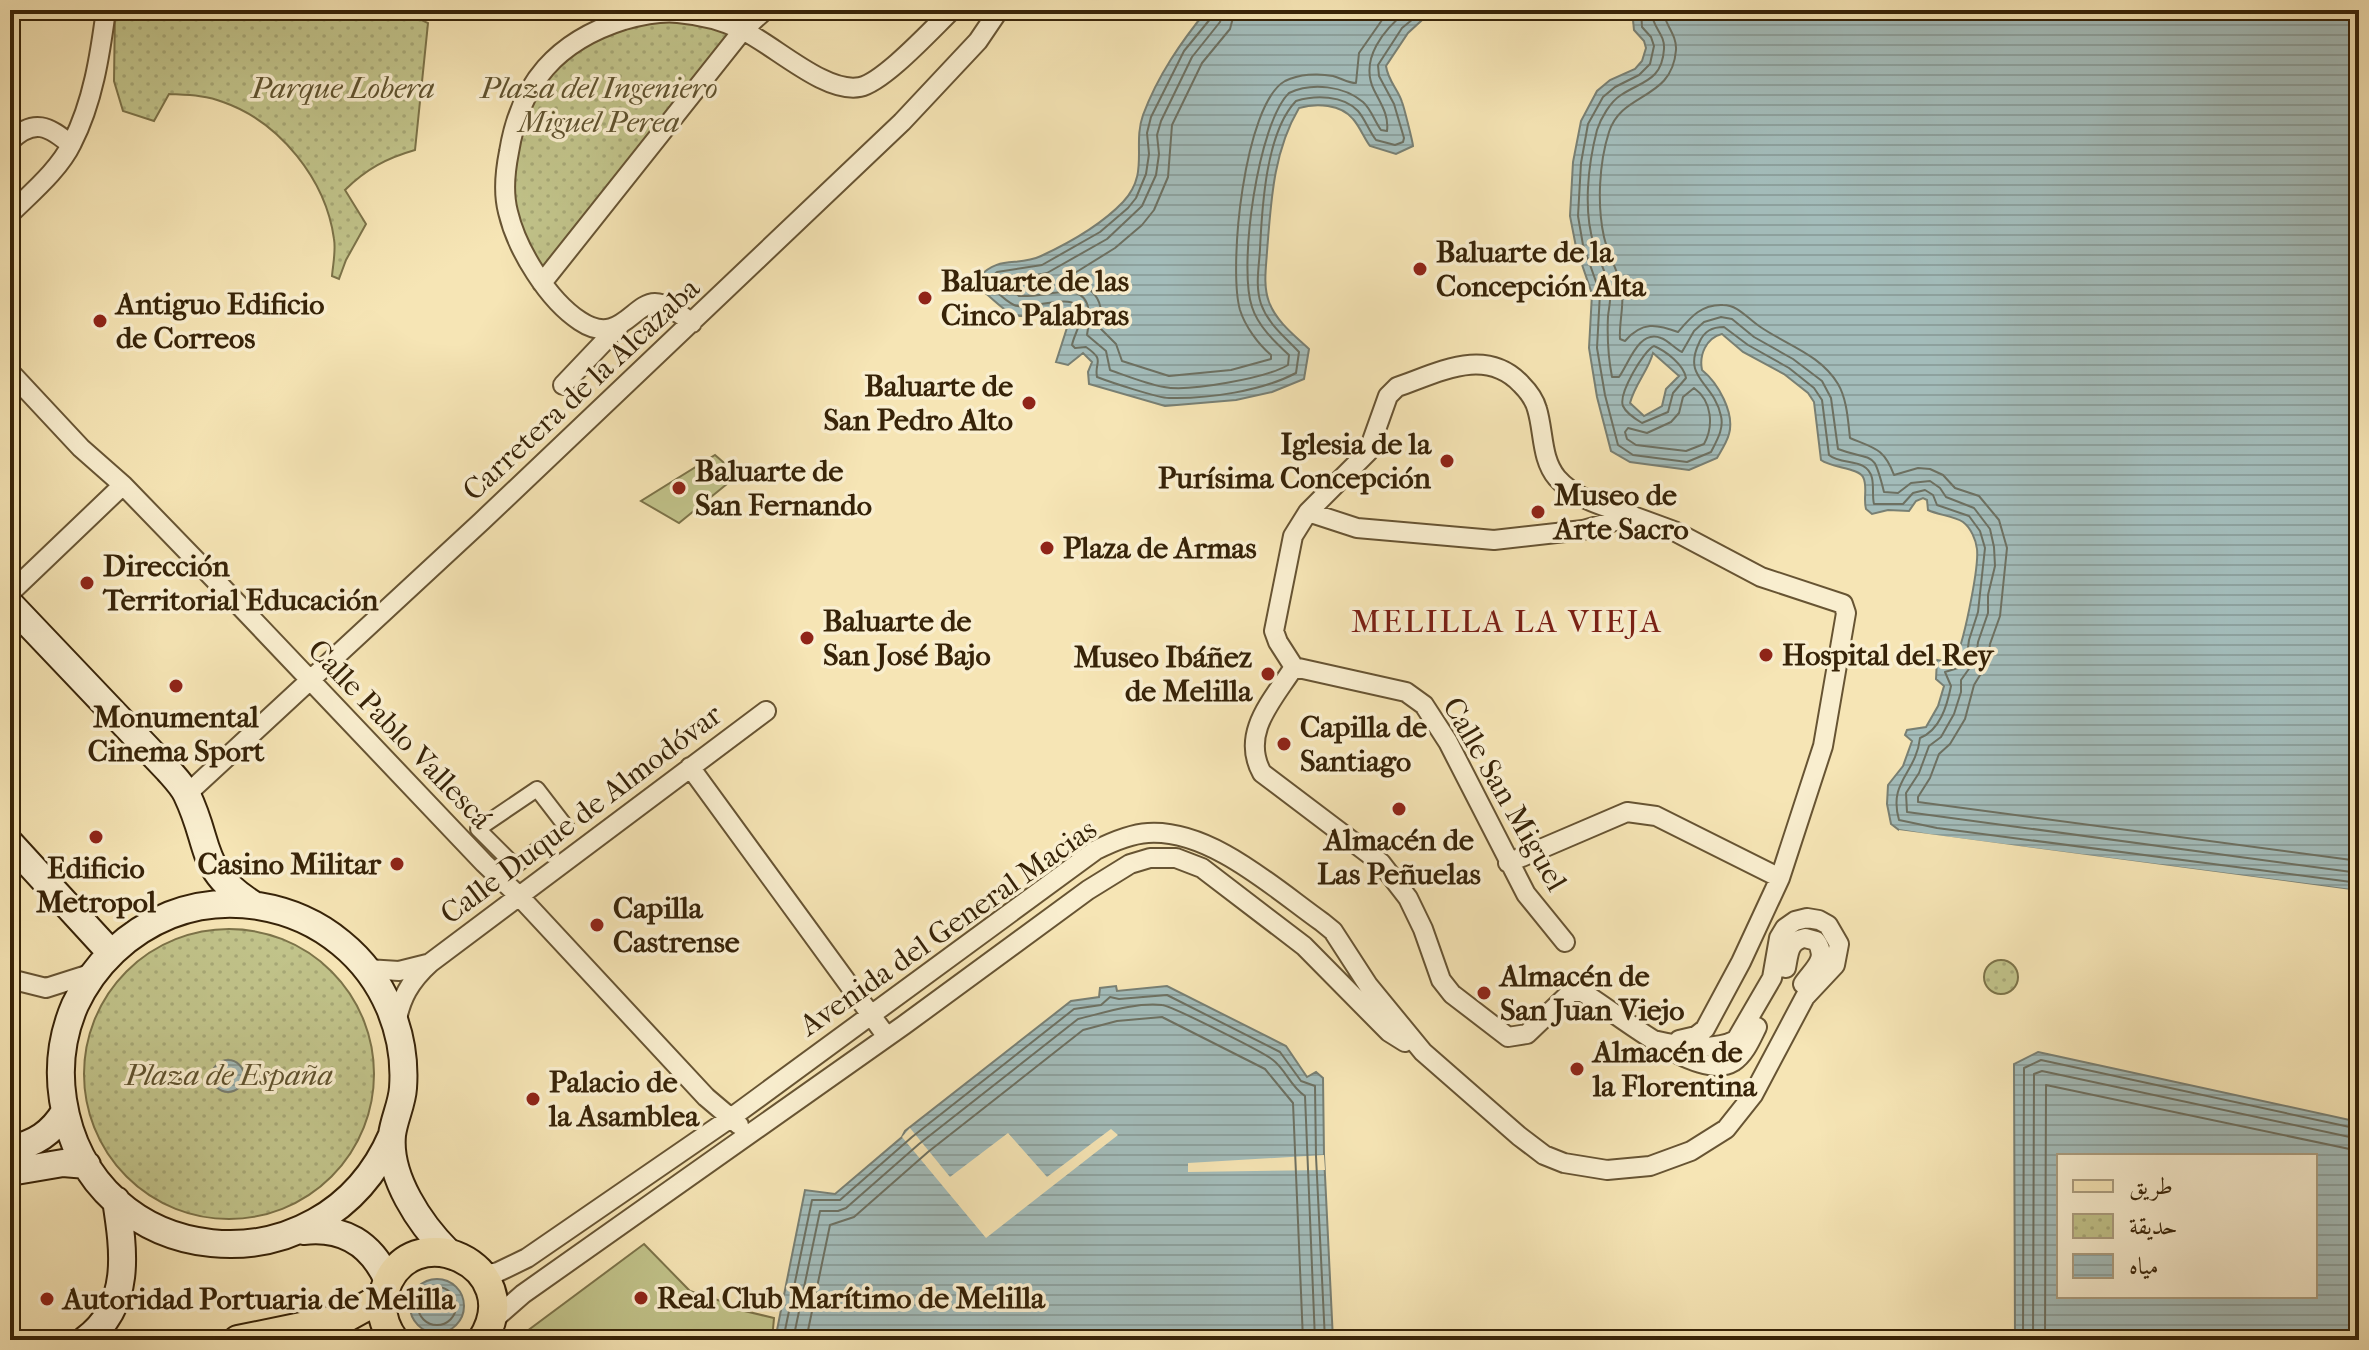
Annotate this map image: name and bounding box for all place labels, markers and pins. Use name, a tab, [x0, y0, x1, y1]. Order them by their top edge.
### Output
place label: Baluarte de la Concepción Alta	[1436, 235, 1647, 304]
marker: Baluarte de la Concepción Alta	[1411, 260, 1429, 278]
place label: Baluarte de las Cinco Palabras	[941, 264, 1129, 333]
place label: Antiguo Edificio de Correos	[114, 287, 324, 356]
marker: Baluarte de las Cinco Palabras	[916, 289, 934, 307]
marker: Antiguo Edificio de Correos	[91, 312, 109, 330]
place label: Baluarte de San Pedro Alto	[823, 369, 1013, 438]
marker: Baluarte de San Pedro Alto	[1020, 394, 1038, 412]
place label: Iglesia de la Purísima Concepción	[1158, 427, 1432, 496]
marker: Iglesia de la Purísima Concepción	[1438, 452, 1456, 470]
place label: Baluarte de San Fernando	[695, 454, 872, 523]
place label: Museo de Arte Sacro	[1552, 478, 1689, 547]
marker: Baluarte de San Fernando	[670, 479, 688, 497]
marker: Museo de Arte Sacro	[1529, 503, 1547, 521]
place label: Plaza de Armas	[1063, 531, 1257, 566]
marker: Plaza de Armas	[1038, 539, 1056, 557]
place label: Dirección Territorial Educación	[102, 549, 379, 618]
marker: Dirección Territorial Educación	[78, 574, 96, 592]
place label: Baluarte de San José Bajo	[823, 604, 991, 673]
marker: Baluarte de San José Bajo	[798, 629, 816, 647]
place label: Hospital del Rey	[1782, 638, 1995, 673]
place label: Museo Ibáñez de Melilla	[1074, 640, 1253, 709]
marker: Hospital del Rey	[1757, 646, 1775, 664]
marker: Museo Ibáñez de Melilla	[1259, 665, 1277, 683]
marker: Monumental Cinema Sport	[167, 677, 185, 695]
place label: Monumental Cinema Sport	[88, 700, 265, 769]
place label: Capilla de Santiago	[1300, 710, 1427, 779]
marker: Capilla de Santiago	[1275, 735, 1293, 753]
marker: Almacén de Las Peñuelas	[1390, 800, 1408, 818]
place label: Almacén de Las Peñuelas	[1317, 823, 1481, 892]
marker: Edificio Metropol	[87, 828, 105, 846]
place label: Casino Militar	[197, 847, 382, 882]
place label: Edificio Metropol	[36, 851, 157, 920]
marker: Casino Militar	[388, 855, 406, 873]
place label: Capilla Castrense	[613, 891, 740, 960]
marker: Capilla Castrense	[588, 916, 606, 934]
place label: Almacén de San Juan Viejo	[1498, 959, 1684, 1028]
marker: Almacén de San Juan Viejo	[1475, 984, 1493, 1002]
place label: Almacén de la Florentina	[1591, 1035, 1758, 1104]
marker: Almacén de la Florentina	[1568, 1060, 1586, 1078]
place label: Palacio de la Asamblea	[548, 1065, 700, 1134]
marker: Palacio de la Asamblea	[524, 1090, 542, 1108]
place label: Real Club Marítimo de Melilla	[657, 1281, 1046, 1316]
place label: Autoridad Portuaria de Melilla	[61, 1282, 456, 1317]
marker: Real Club Marítimo de Melilla	[632, 1289, 650, 1307]
marker: Autoridad Portuaria de Melilla	[38, 1290, 56, 1308]

